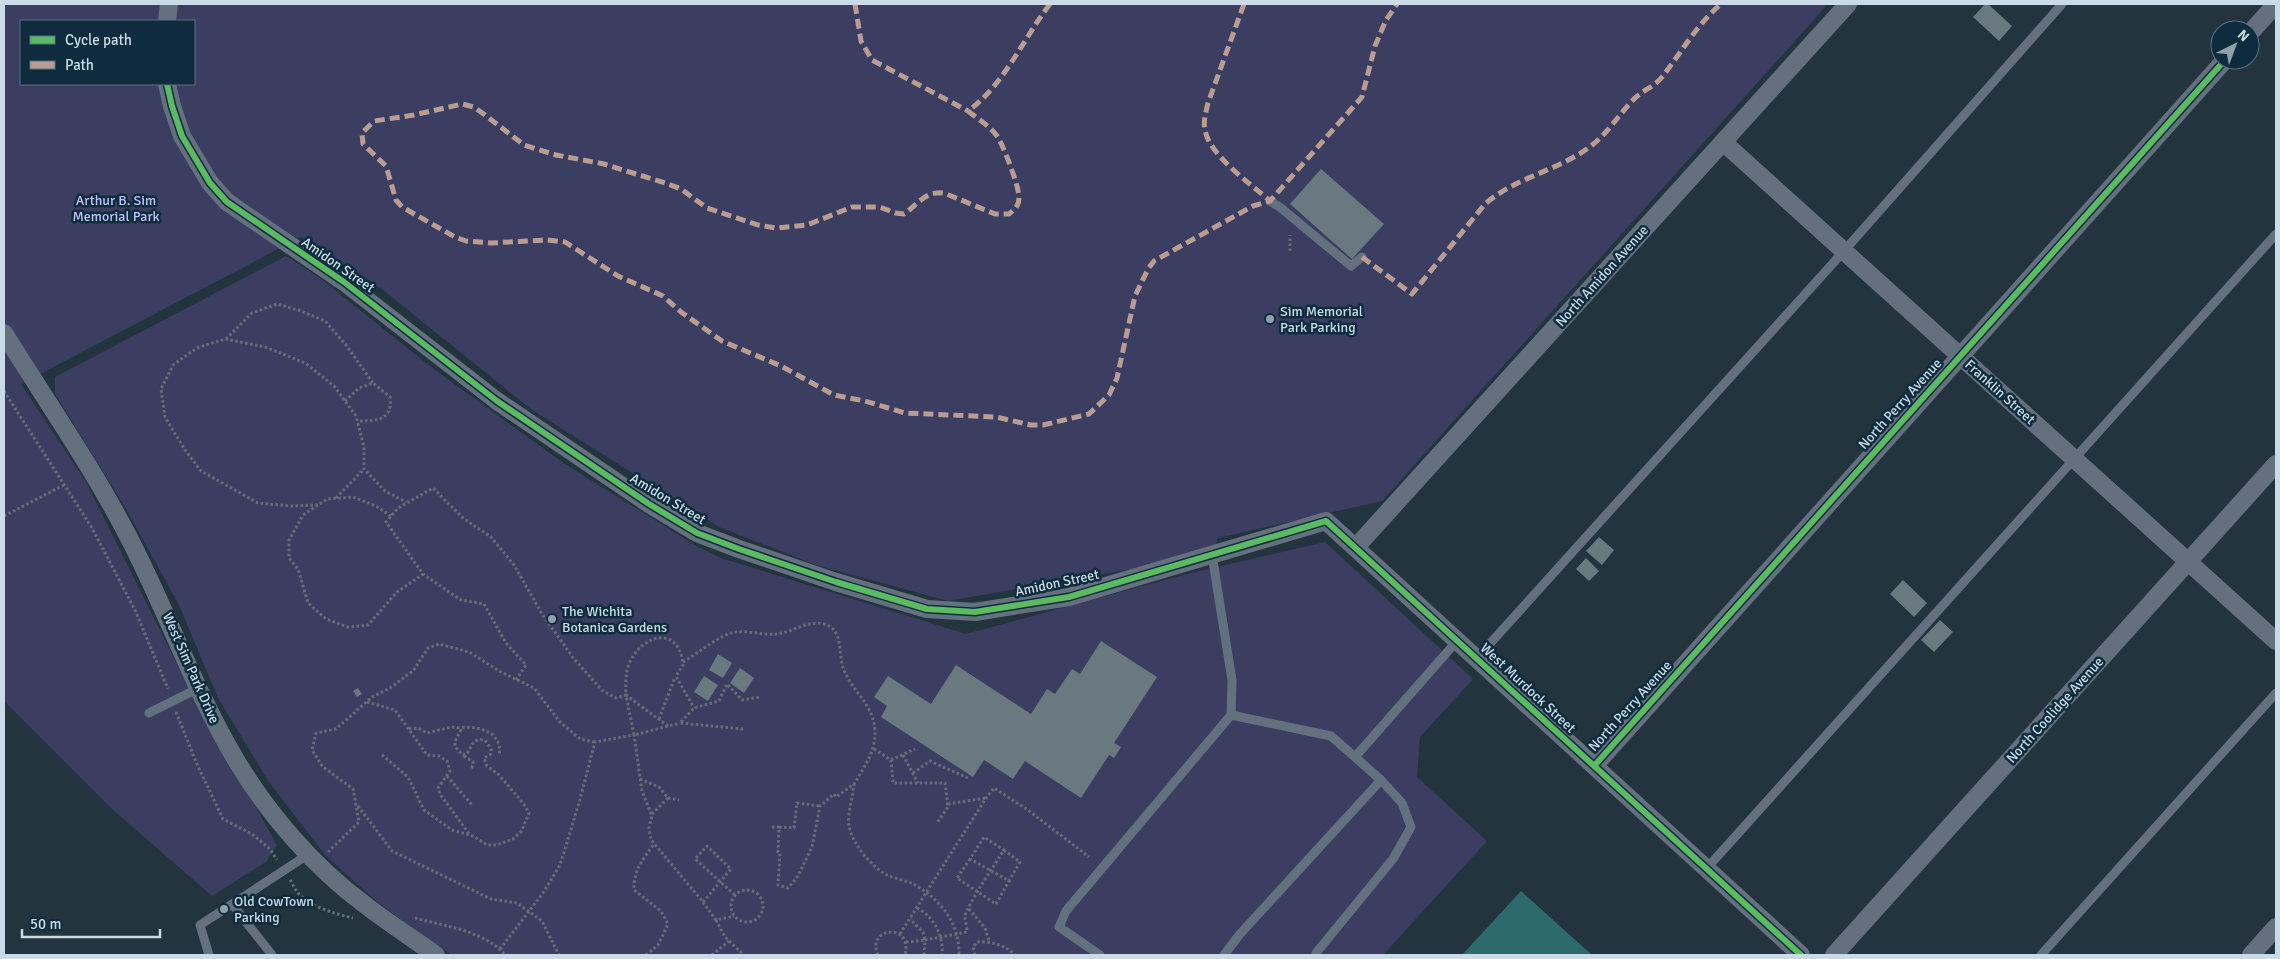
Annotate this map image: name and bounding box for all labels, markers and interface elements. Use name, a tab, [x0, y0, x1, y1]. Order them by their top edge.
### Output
legend	[20, 20, 195, 85]
north arrow	[2210, 20, 2260, 70]
text: N	[2234, 26, 2253, 45]
text: Cycle path	[65, 31, 132, 49]
text: Path	[65, 56, 94, 74]
park label: Arthur B. Sim Memorial Park	[72, 192, 160, 225]
street label: North Amidon Avenue	[1552, 222, 1652, 330]
street label: Amidon Street	[298, 234, 378, 297]
place label: Sim Memorial Park Parking	[1280, 303, 1363, 336]
marker: Sim Memorial Park Parking	[1264, 313, 1276, 325]
street label: North Perry Avenue	[1855, 355, 1945, 453]
street label: Franklin Street	[1961, 356, 2039, 428]
street label: Amidon Street	[627, 470, 709, 528]
street label: Amidon Street	[1013, 566, 1101, 600]
place label: The Wichita Botanica Gardens	[562, 603, 667, 636]
street label: West Sim Park Drive	[159, 610, 223, 726]
marker: The Wichita Botanica Gardens	[546, 613, 558, 625]
street label: West Murdock Street	[1477, 639, 1579, 737]
street label: North Coolidge Avenue	[2003, 653, 2107, 767]
street label: North Perry Avenue	[1585, 657, 1675, 755]
place label: Old CowTown Parking	[234, 893, 314, 926]
marker: Old CowTown Parking	[218, 903, 230, 915]
scale bar	[22, 906, 160, 938]
text: 50 m	[30, 915, 61, 933]

